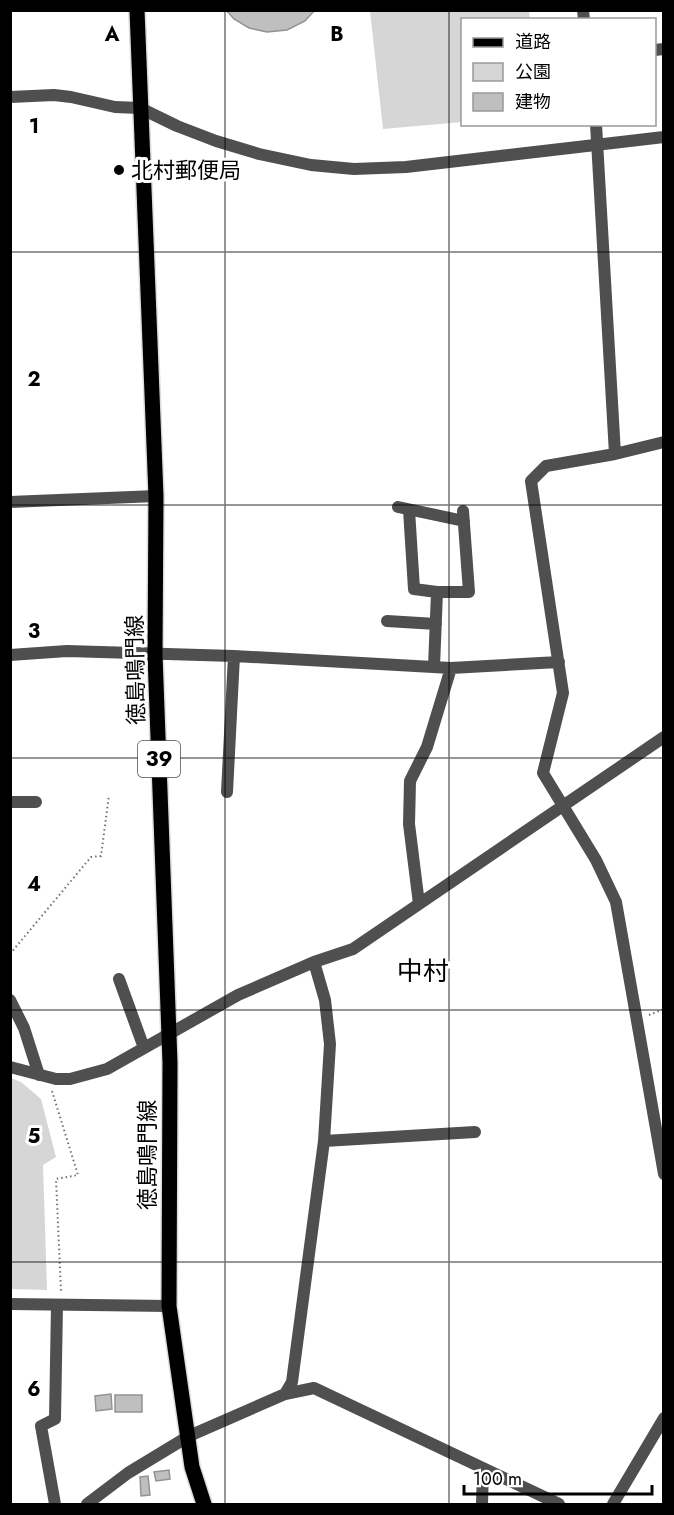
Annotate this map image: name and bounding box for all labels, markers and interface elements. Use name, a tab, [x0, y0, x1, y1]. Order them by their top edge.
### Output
legend	[461, 18, 656, 126]
text: A	[104, 20, 120, 49]
text: B	[330, 20, 344, 49]
text: 道路	[515, 29, 551, 55]
text: 公園	[515, 59, 551, 85]
text: 建物	[515, 89, 551, 115]
text: 1	[29, 112, 39, 141]
place label: 北村郵便局	[131, 154, 241, 186]
marker: 北村郵便局	[112, 163, 126, 177]
text: 2	[27, 365, 41, 394]
street label: 徳島鳴門線	[118, 615, 152, 725]
text: 3	[28, 617, 40, 646]
road number: 39	[138, 741, 180, 777]
text: 4	[27, 870, 41, 899]
district label: 中村	[397, 952, 449, 990]
street label: 徳島鳴門線	[131, 1100, 163, 1210]
text: 5	[28, 1122, 41, 1151]
text: 6	[27, 1375, 41, 1404]
scale bar	[464, 1458, 652, 1496]
text: 100 m	[473, 1466, 522, 1492]

